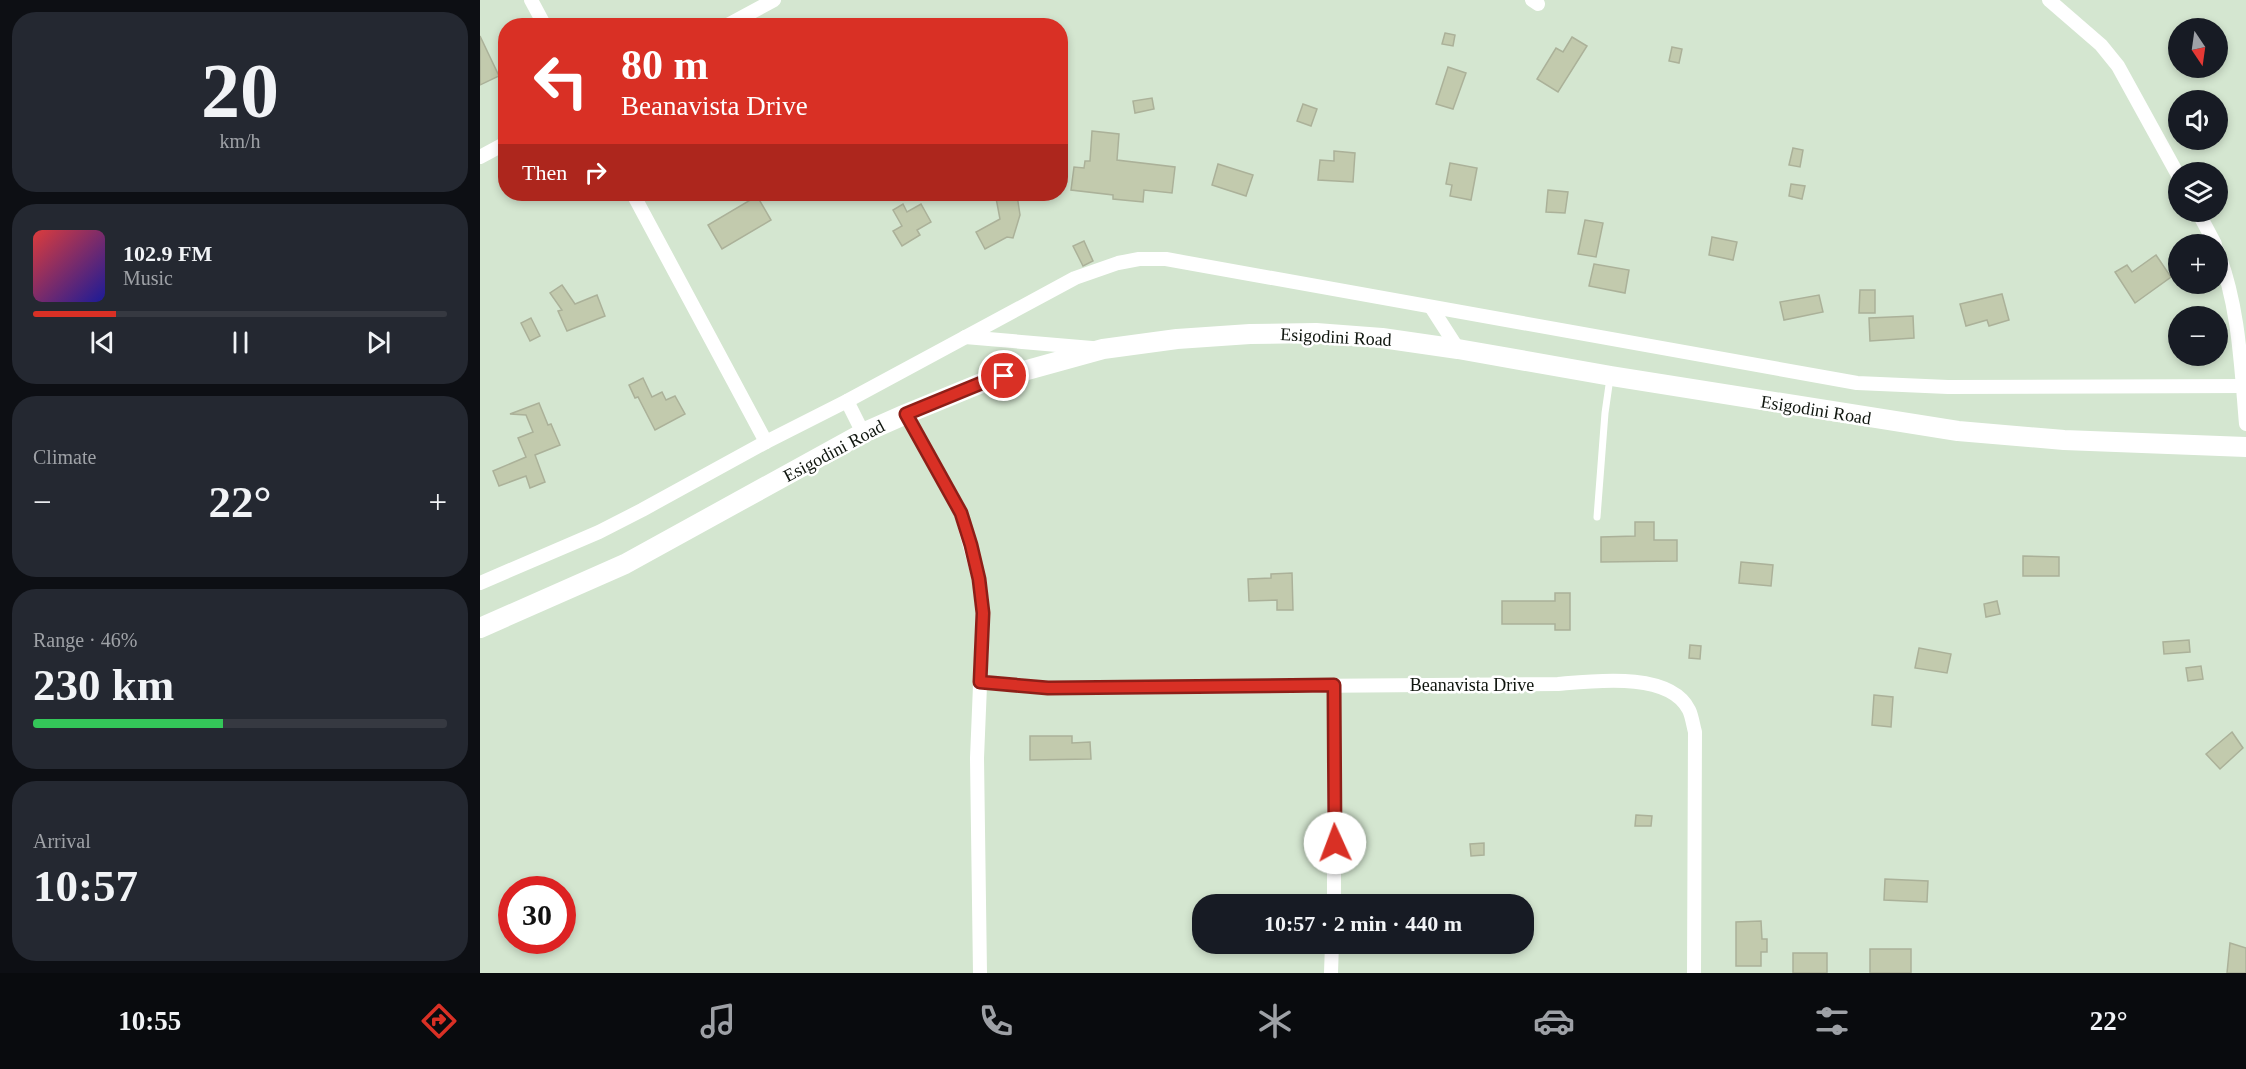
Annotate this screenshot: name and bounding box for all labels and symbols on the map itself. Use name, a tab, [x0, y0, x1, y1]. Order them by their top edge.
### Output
north arrow	[2168, 18, 2228, 78]
street label: Esigodini Road	[1280, 324, 1392, 350]
pin	[978, 350, 1029, 401]
street label: Esigodini Road	[1759, 391, 1873, 429]
street label: Esigodini Road	[780, 416, 888, 486]
street label: Beanavista Drive	[1410, 675, 1534, 695]
position arrow	[1303, 811, 1367, 875]
speed limit sign: 30	[498, 876, 576, 954]

